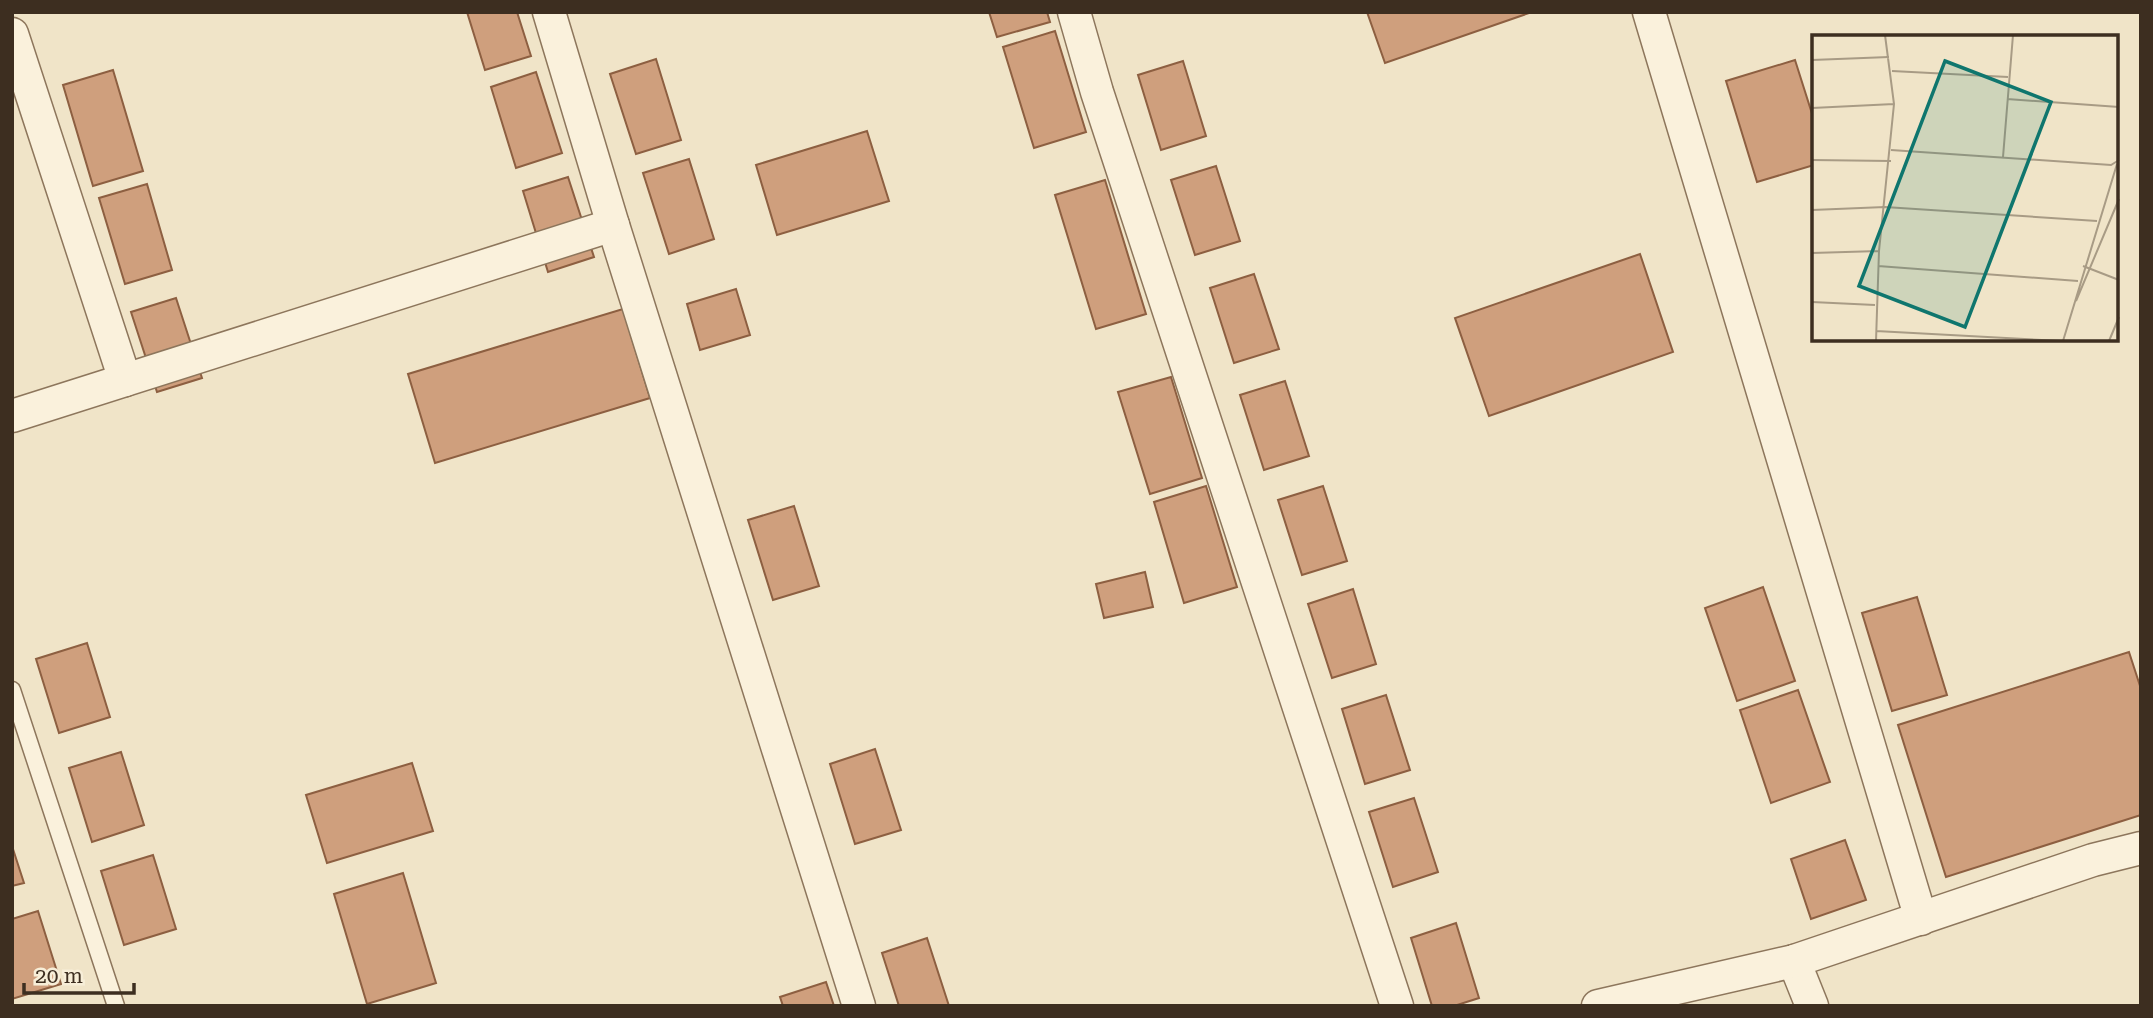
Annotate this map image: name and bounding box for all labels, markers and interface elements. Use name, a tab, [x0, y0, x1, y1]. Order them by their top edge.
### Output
inset map	[1812, 35, 2118, 341]
scale bar	[24, 951, 135, 995]
text: 20 m	[35, 964, 83, 988]

